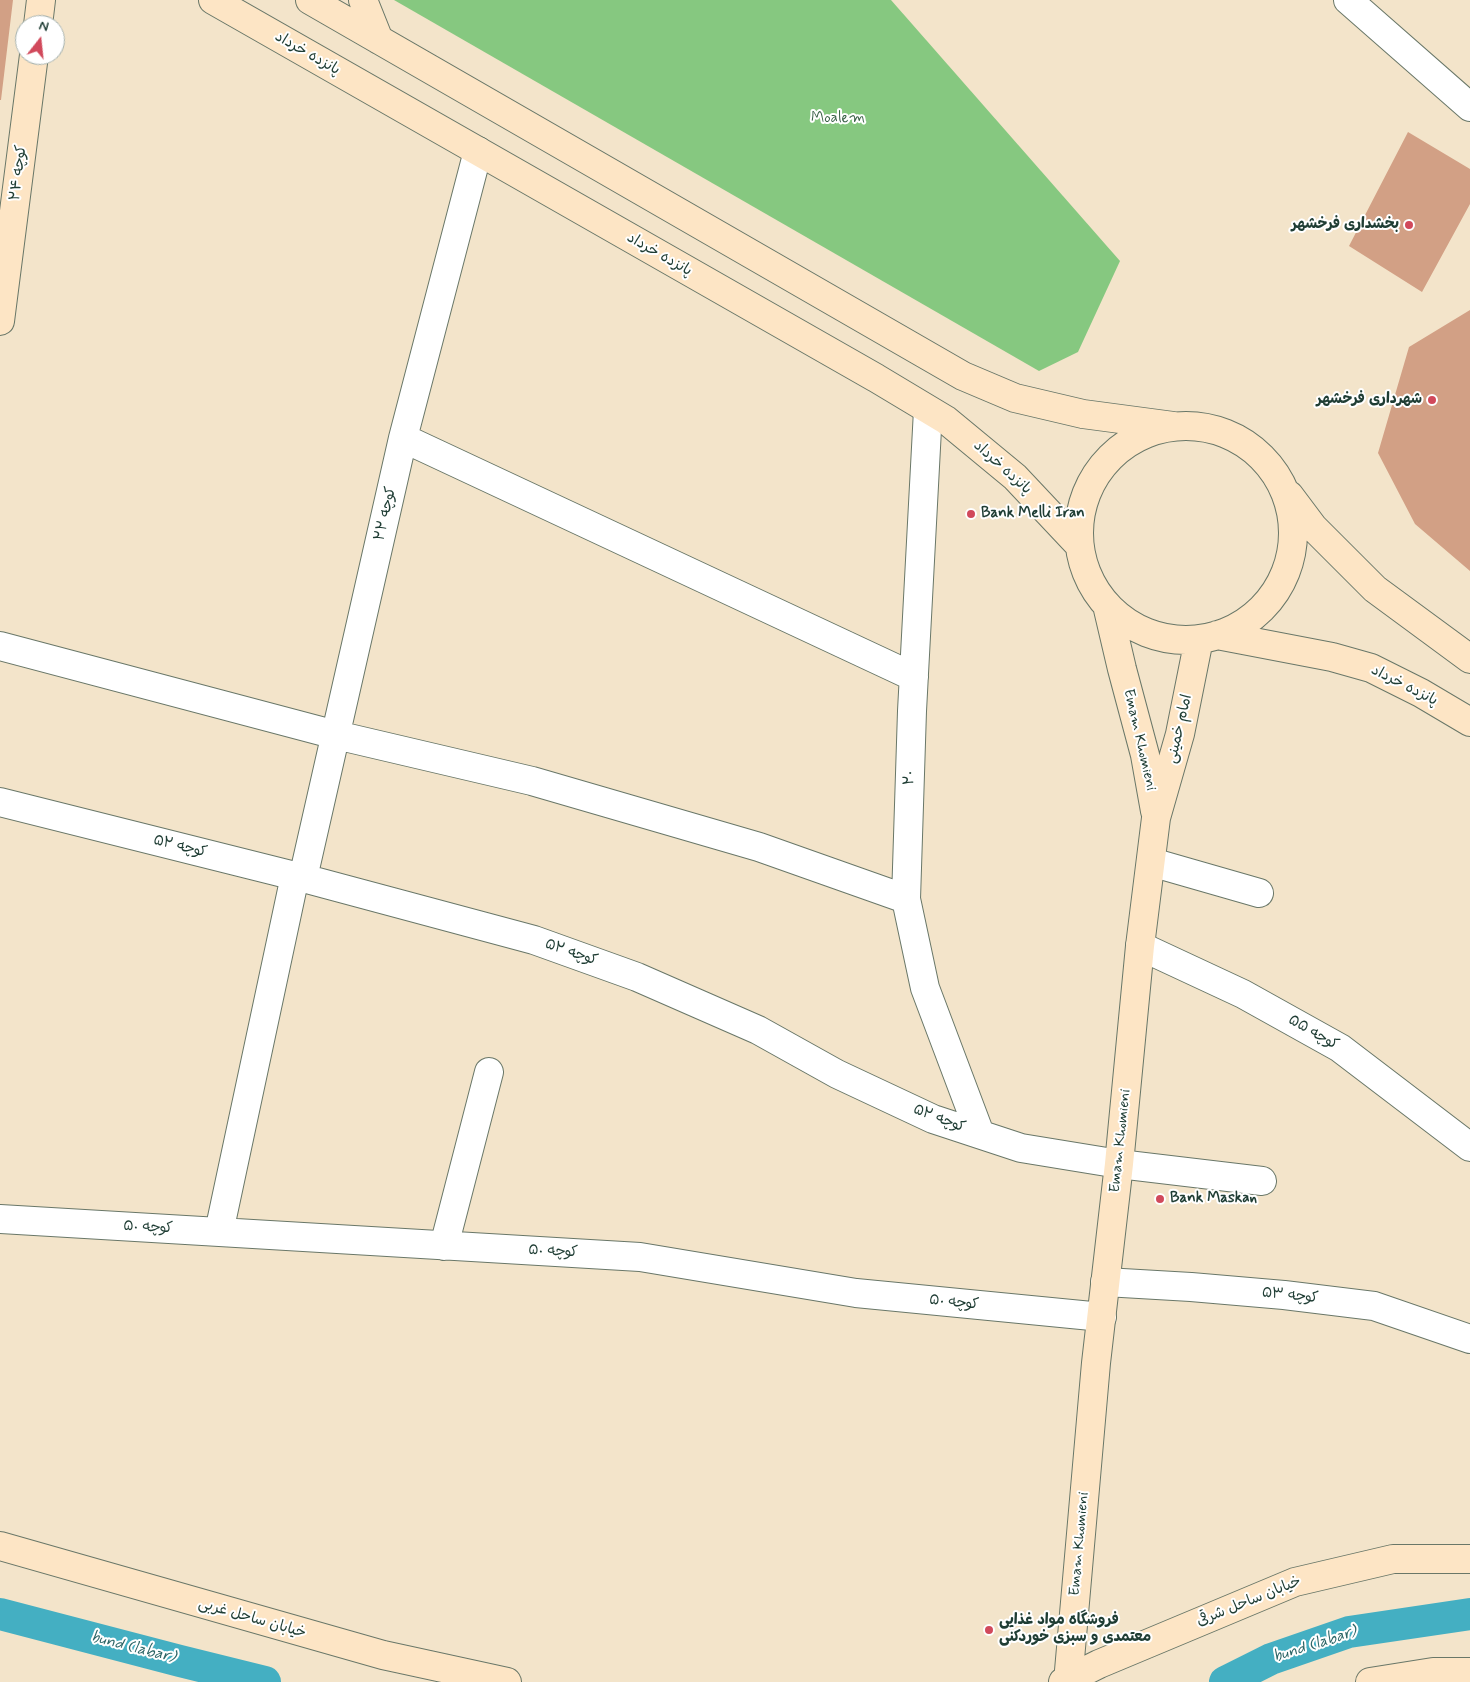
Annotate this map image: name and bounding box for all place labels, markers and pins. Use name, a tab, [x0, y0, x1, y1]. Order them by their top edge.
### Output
place label: بخشداری فرخشهر	[1292, 216, 1399, 234]
marker: بخشداری فرخشهر	[1403, 219, 1415, 231]
place label: شهرداری فرخشهر	[1317, 391, 1422, 409]
marker: شهرداری فرخشهر	[1426, 394, 1438, 406]
place label: Bank Melli Iran	[981, 505, 1085, 523]
marker: Bank Melli Iran	[965, 508, 977, 520]
place label: Bank Maskan	[1170, 1190, 1257, 1208]
marker: Bank Maskan	[1154, 1193, 1166, 1205]
place label: فروشگاه مواد غذایی معتمدی و سبزی خوردکنی	[999, 1612, 1151, 1647]
marker: فروشگاه مواد غذایی معتمدی و سبزی خوردکنی	[983, 1624, 995, 1636]

